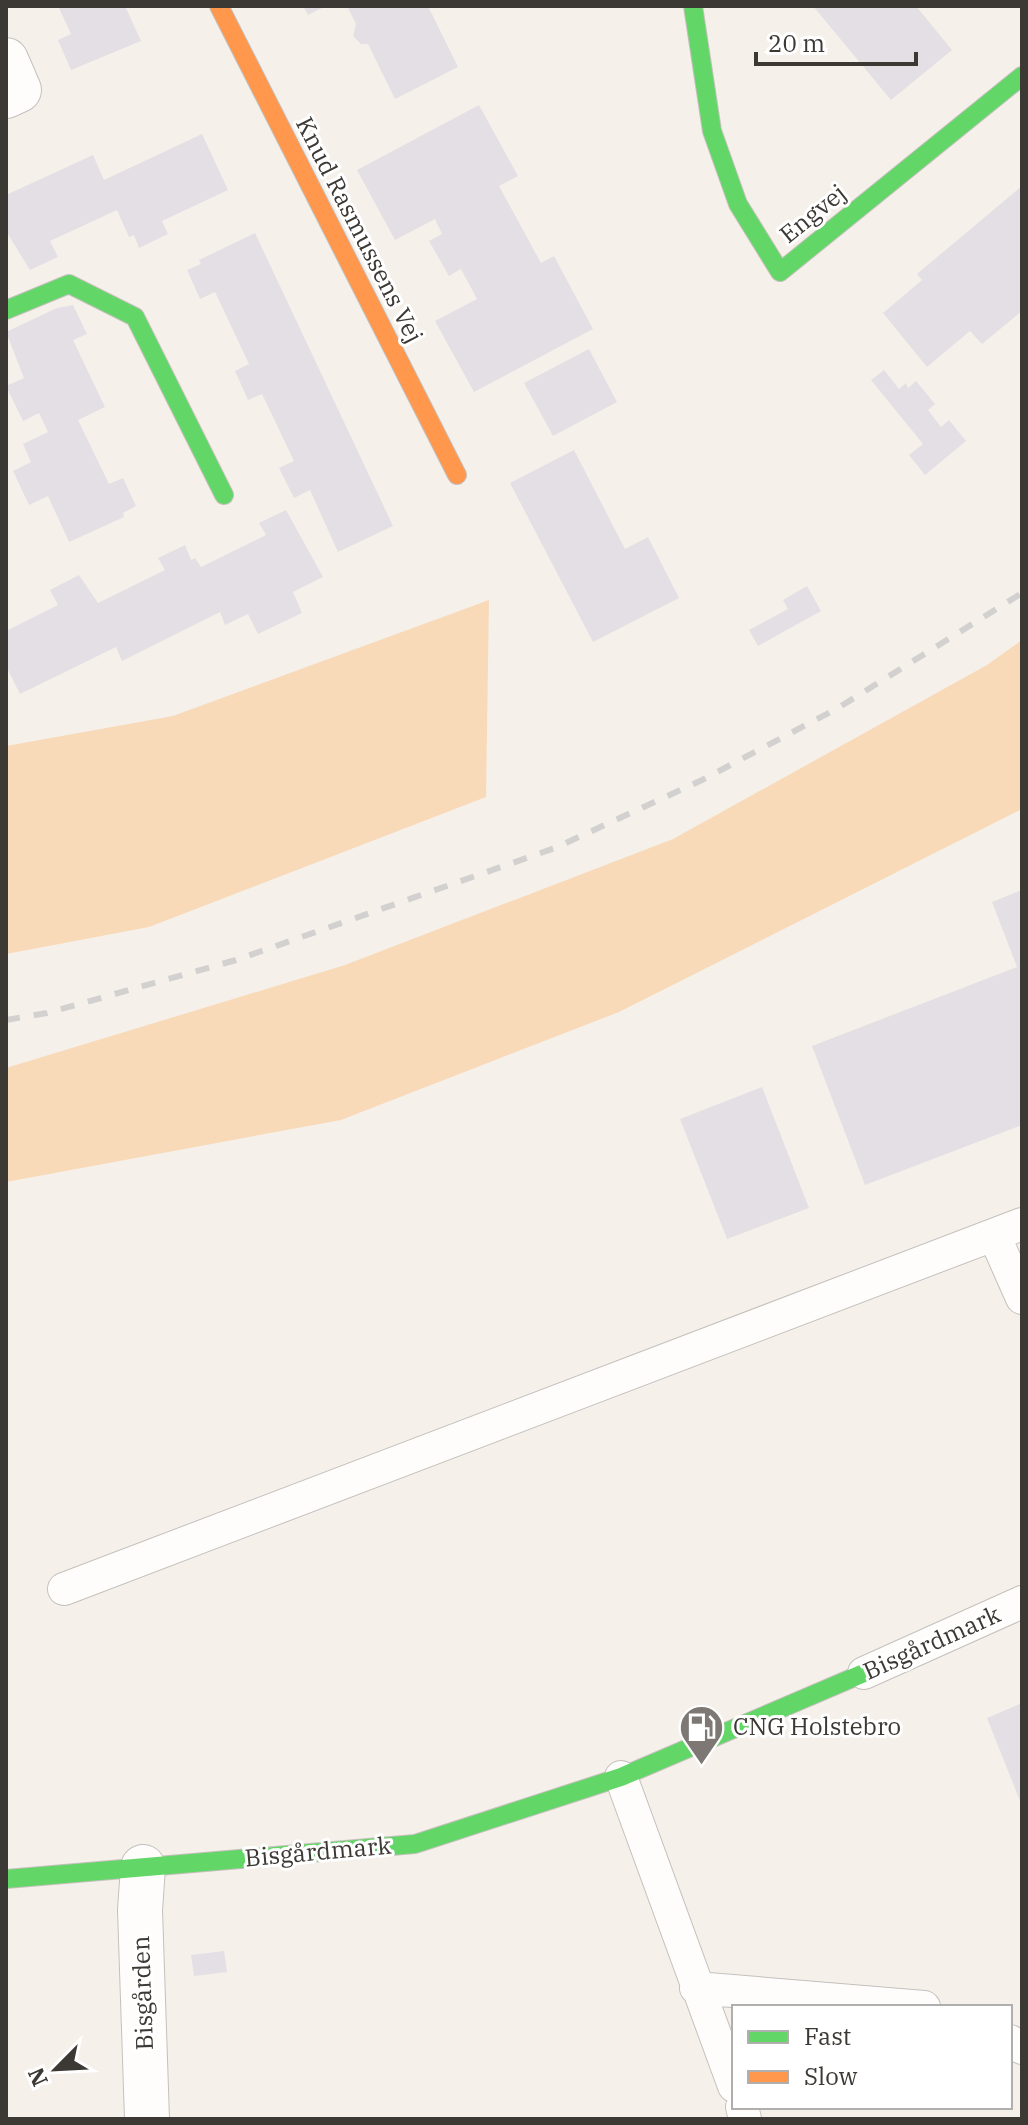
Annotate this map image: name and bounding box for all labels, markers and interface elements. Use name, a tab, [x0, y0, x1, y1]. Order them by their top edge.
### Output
scale bar	[756, 16, 916, 66]
text: 20 m	[768, 27, 825, 59]
street label: Knud Rasmussens Vej	[289, 111, 431, 348]
street label: Engvej	[772, 177, 852, 250]
street label: Bisgårdmark	[858, 1598, 1005, 1687]
fuel station icon: CNG Holstebro	[678, 1703, 726, 1766]
place label: CNG Holstebro	[733, 1710, 901, 1742]
street label: Bisgårdmark	[243, 1829, 393, 1873]
street label: Bisgården	[124, 1935, 160, 2051]
legend	[732, 2005, 1012, 2109]
text: Fast	[804, 2020, 851, 2052]
north arrow	[16, 2029, 96, 2109]
text: Slow	[804, 2060, 858, 2092]
text: N	[20, 2063, 54, 2091]

